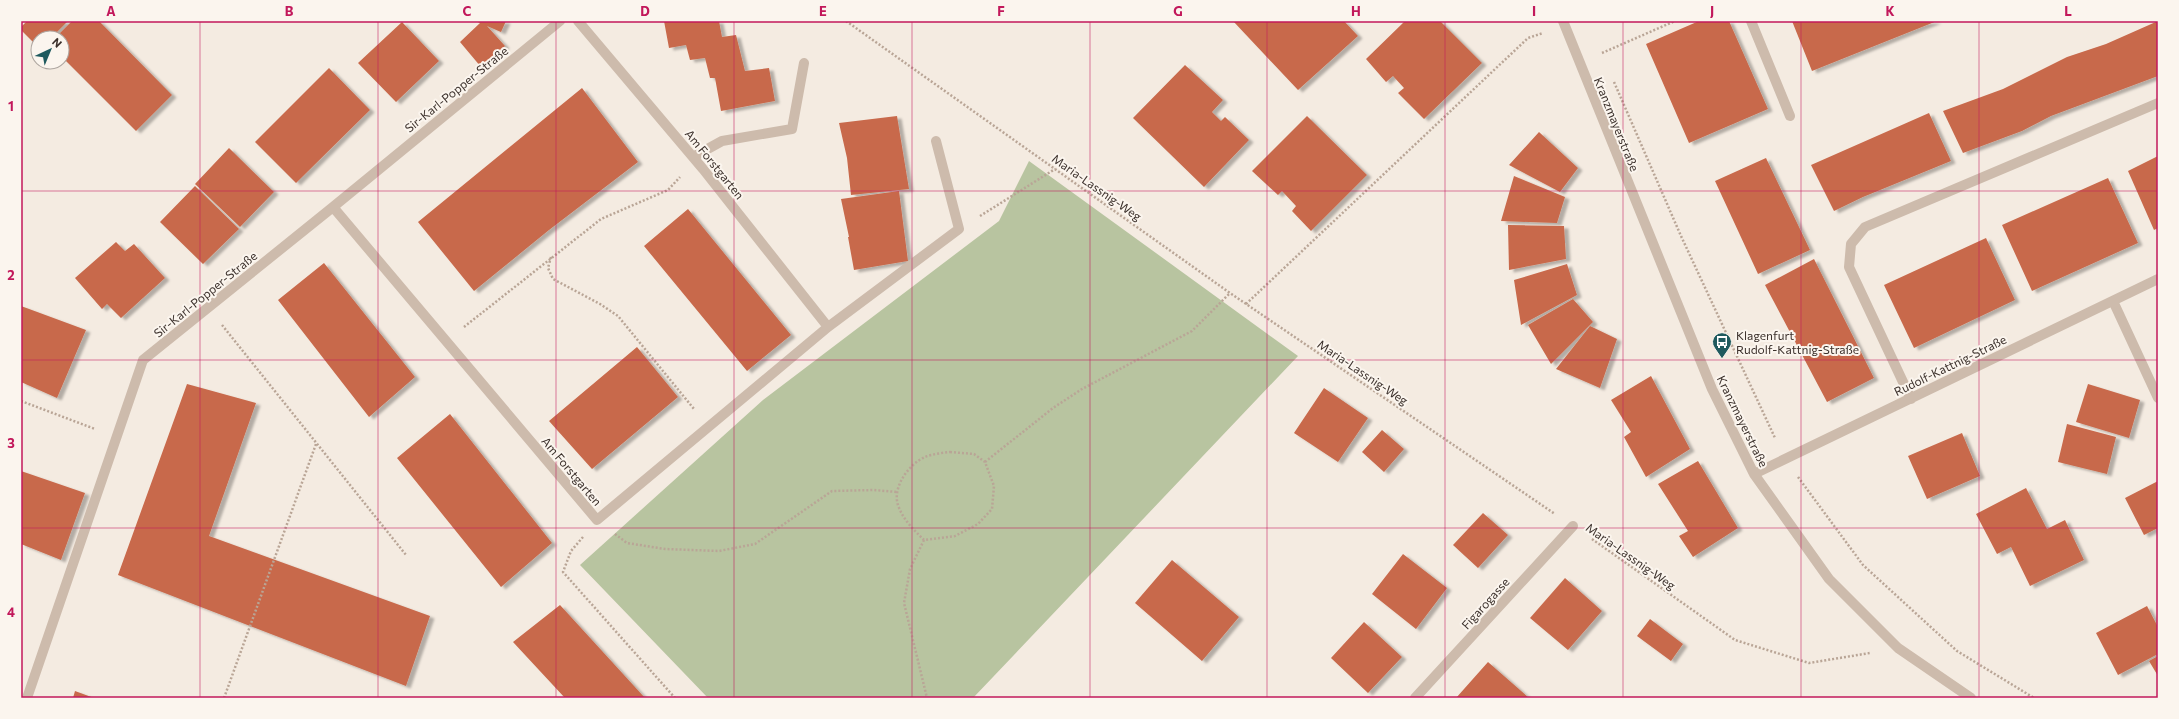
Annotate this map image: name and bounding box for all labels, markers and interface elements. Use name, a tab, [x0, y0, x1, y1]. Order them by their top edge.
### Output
text: A	[106, 3, 116, 19]
text: B	[285, 3, 294, 19]
text: C	[463, 3, 472, 19]
text: D	[640, 3, 650, 19]
text: E	[819, 3, 827, 19]
text: F	[997, 3, 1005, 19]
text: G	[1173, 3, 1183, 19]
text: H	[1351, 3, 1361, 19]
text: I	[1532, 3, 1536, 19]
text: J	[1710, 3, 1714, 19]
text: K	[1885, 3, 1895, 19]
text: L	[2064, 3, 2072, 19]
north arrow	[30, 30, 70, 70]
text: N	[50, 35, 65, 50]
street label: Sir-Karl-Popper-Straße	[402, 43, 510, 135]
street label: Kranzmayerstraße	[1592, 75, 1642, 173]
text: 1	[8, 98, 14, 114]
street label: Am Forstgarten	[683, 126, 747, 202]
street label: Maria-Lassnig-Weg	[1050, 151, 1145, 223]
street label: Sir-Karl-Popper-Straße	[151, 248, 259, 340]
text: 2	[7, 267, 15, 283]
place label: Klagenfurt Rudolf-Kattnig-Straße	[1736, 328, 1859, 356]
bus stop icon: Klagenfurt Rudolf-Kattnig-Straße	[1711, 331, 1733, 359]
street label: Rudolf-Kattnig-Straße	[1892, 332, 2008, 398]
street label: Maria-Lassnig-Weg	[1315, 337, 1411, 408]
street label: Kranzmayerstraße	[1715, 373, 1771, 469]
street label: Am Forstgarten	[539, 434, 605, 508]
text: 3	[7, 435, 15, 451]
street label: Maria-Lassnig-Weg	[1584, 520, 1679, 592]
street label: Figarogasse	[1458, 574, 1512, 632]
text: 4	[7, 604, 15, 620]

